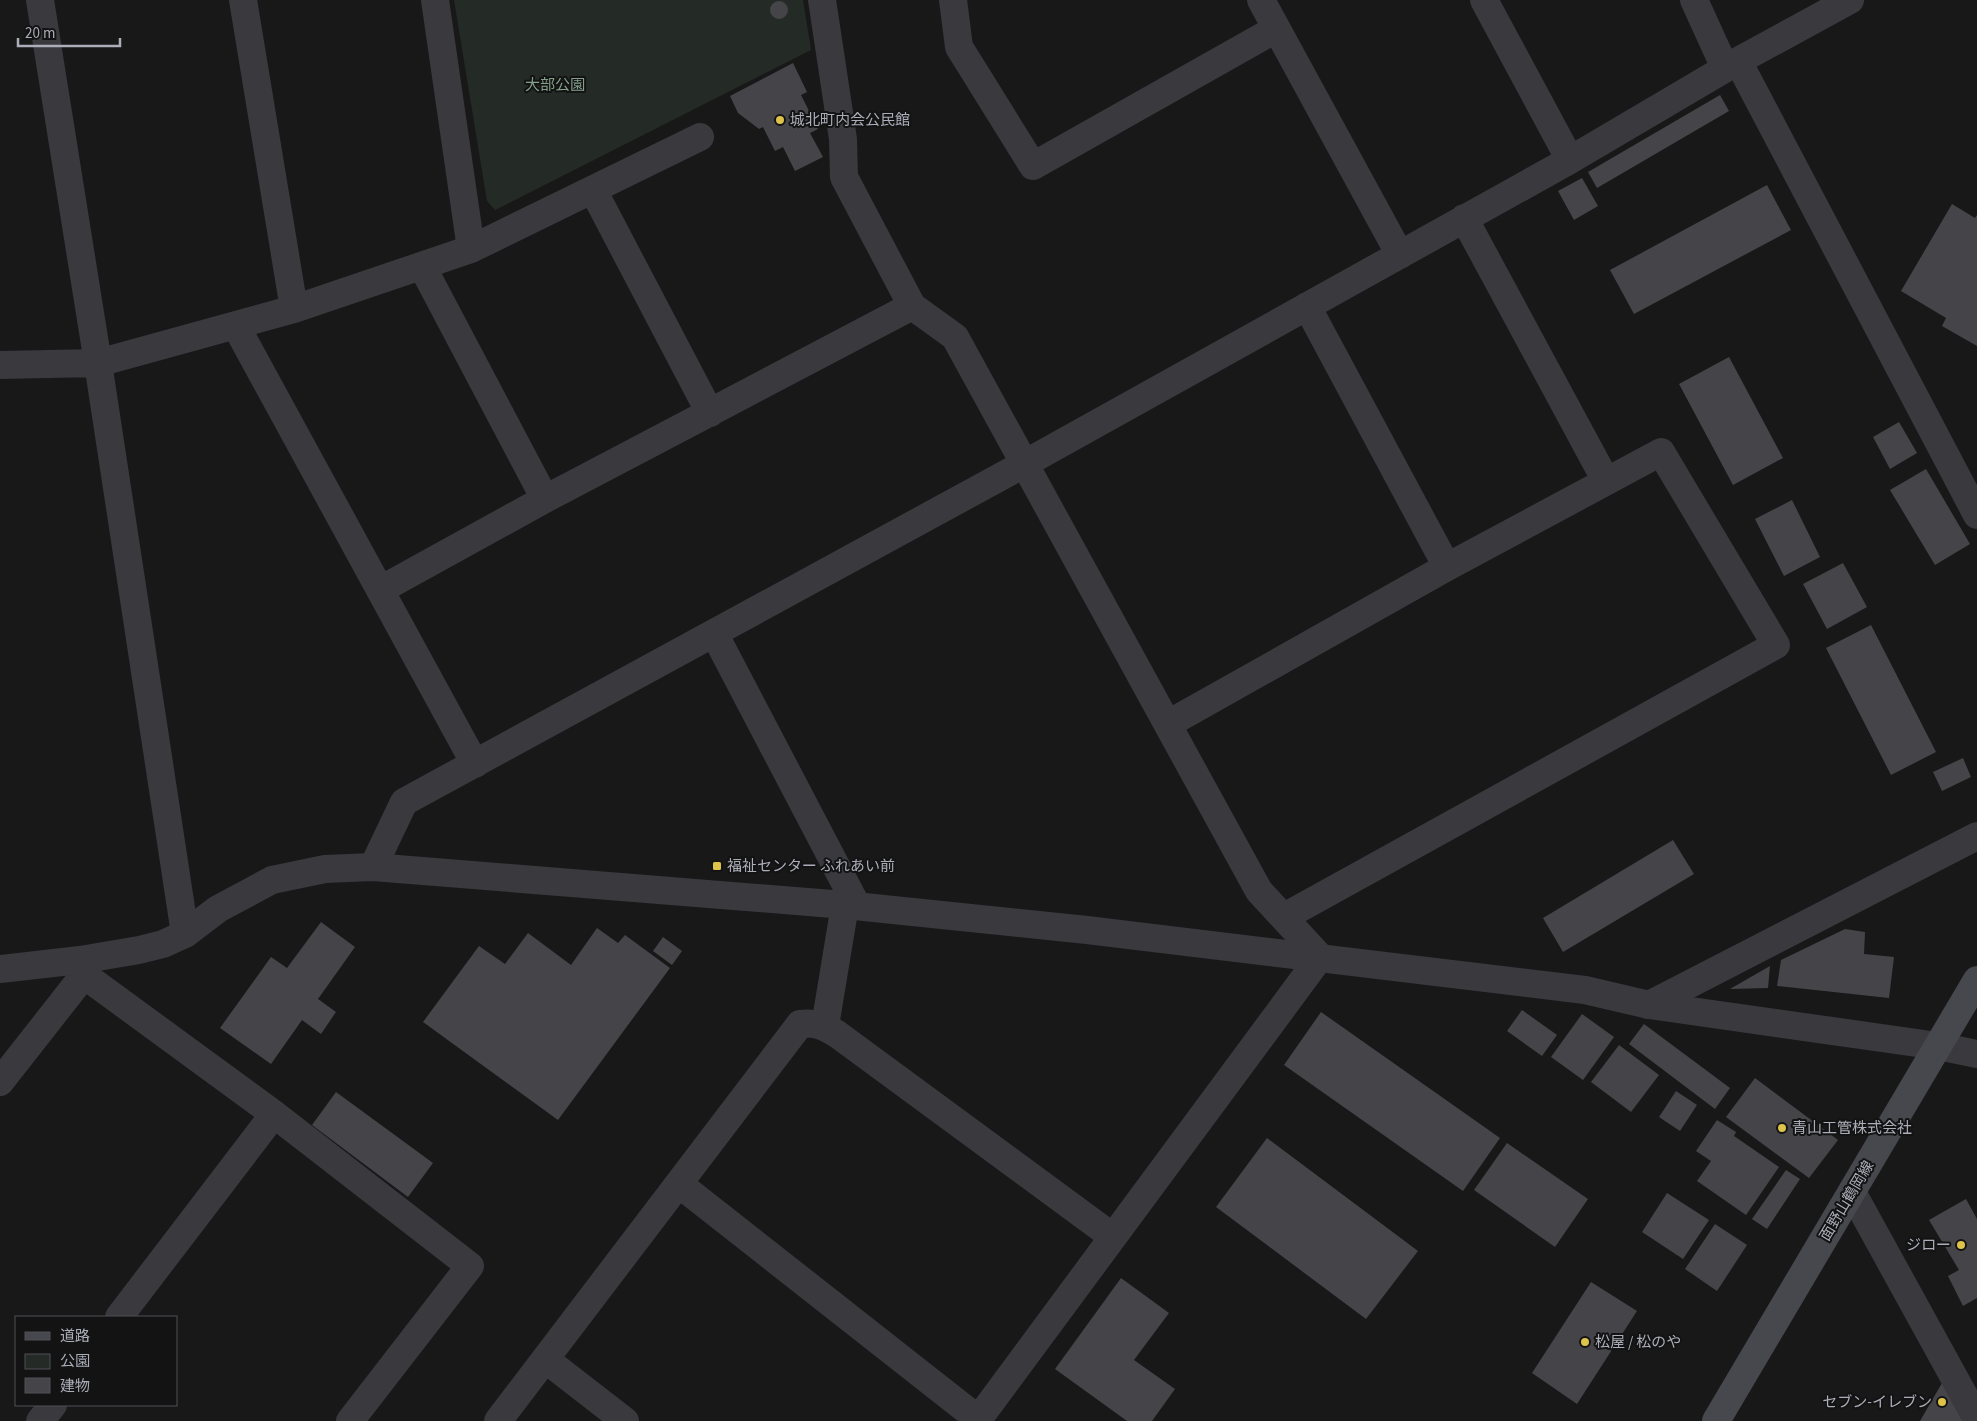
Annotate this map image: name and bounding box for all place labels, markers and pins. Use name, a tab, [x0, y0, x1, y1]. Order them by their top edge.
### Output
place label: 城北町内会公民館	[790, 110, 910, 131]
marker: 城北町内会公民館	[774, 114, 786, 126]
place label: 福祉センター ふれあい前	[727, 856, 895, 877]
marker: 福祉センター ふれあい前	[711, 860, 723, 872]
place label: 青山工管株式会社	[1792, 1118, 1912, 1139]
marker: 青山工管株式会社	[1776, 1122, 1788, 1134]
place label: ジロー	[1906, 1235, 1951, 1256]
marker: ジロー	[1955, 1239, 1967, 1251]
place label: 松屋 / 松のや	[1595, 1332, 1681, 1353]
marker: 松屋 / 松のや	[1579, 1336, 1591, 1348]
place label: セブン-イレブン	[1822, 1392, 1932, 1413]
marker: セブン-イレブン	[1936, 1396, 1948, 1408]

